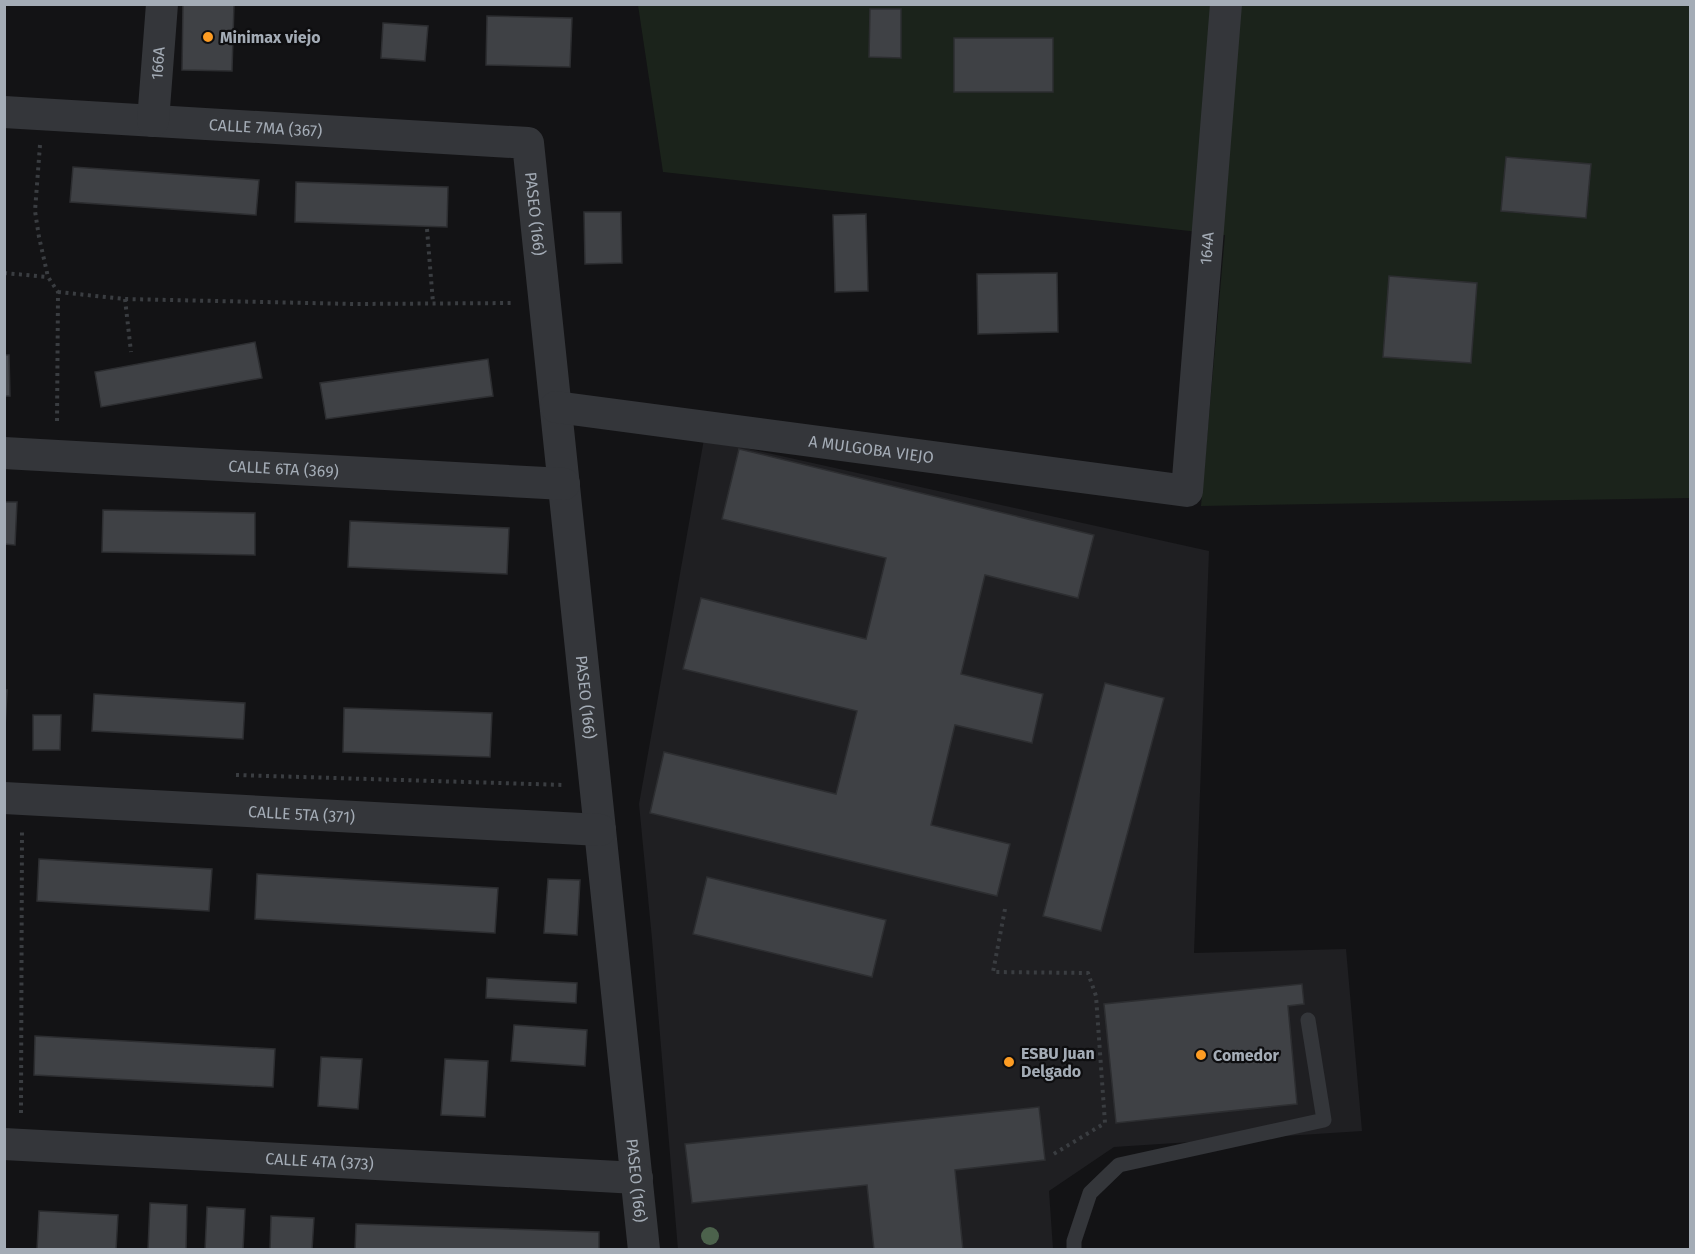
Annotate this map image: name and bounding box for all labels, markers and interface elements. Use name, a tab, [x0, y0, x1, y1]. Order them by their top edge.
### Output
place label: Minimax viejo	[220, 28, 321, 47]
marker: Minimax viejo	[201, 30, 215, 44]
street label: 166A	[147, 45, 168, 80]
street label: CALLE 7MA (367)	[208, 115, 323, 140]
street label: PASEO (166)	[522, 171, 549, 256]
street label: 164A	[1196, 230, 1217, 266]
street label: A MULGOBA VIEJO	[807, 431, 935, 467]
street label: CALLE 6TA (369)	[228, 456, 339, 481]
street label: PASEO (166)	[572, 654, 600, 740]
street label: CALLE 5TA (371)	[248, 802, 356, 826]
place label: ESBU Juan Delgado	[1021, 1044, 1095, 1081]
place label: Comedor	[1213, 1046, 1280, 1065]
marker: Comedor	[1194, 1048, 1208, 1062]
marker: ESBU Juan Delgado	[1002, 1055, 1016, 1069]
street label: PASEO (166)	[623, 1138, 651, 1223]
street label: CALLE 4TA (373)	[265, 1149, 374, 1173]

